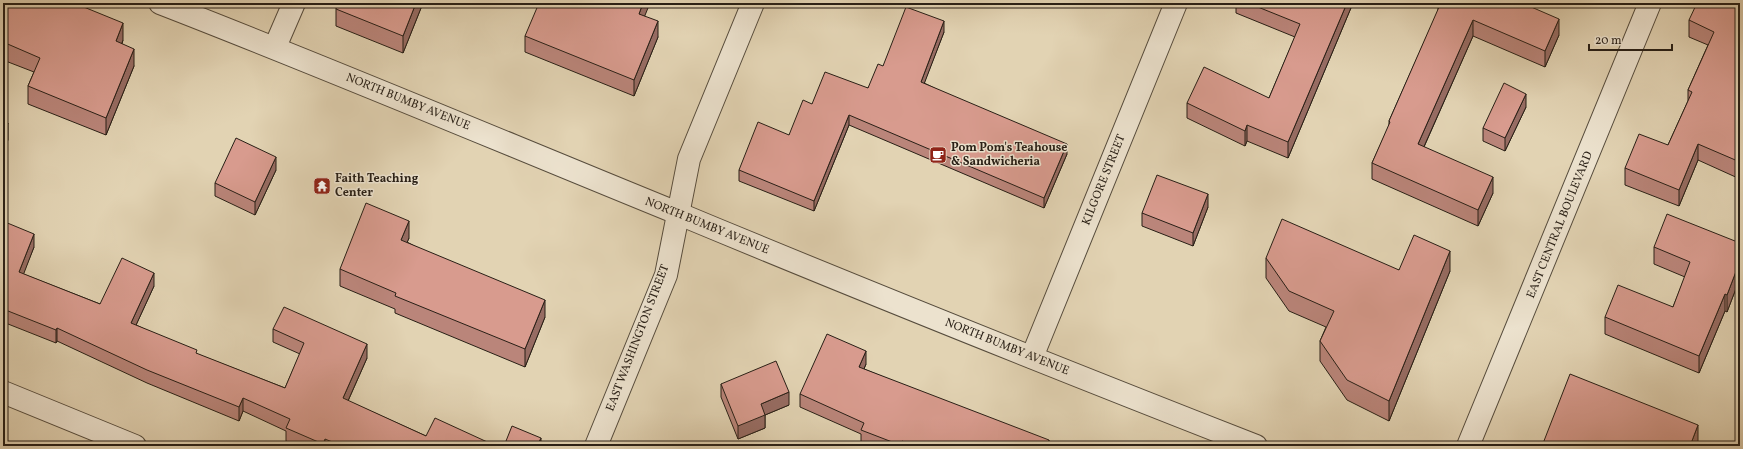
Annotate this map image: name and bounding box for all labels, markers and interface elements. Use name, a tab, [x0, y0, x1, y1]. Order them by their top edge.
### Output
scale bar	[1589, 26, 1672, 52]
text: 20 m	[1595, 33, 1622, 49]
street label: NORTH BUMBY AVENUE	[343, 70, 473, 134]
street label: KILGORE STREET	[1078, 132, 1130, 228]
place label: Pom Pom's Teahouse & Sandwicheria	[951, 140, 1067, 170]
cafe icon: Pom Pom's Teahouse & Sandwicheria	[928, 145, 948, 165]
street label: EAST CENTRAL BOULEVARD	[1523, 149, 1597, 301]
place label: Faith Teaching Center	[335, 171, 419, 201]
temple icon: Faith Teaching Center	[312, 176, 332, 196]
street label: NORTH BUMBY AVENUE	[642, 194, 772, 258]
street label: EAST WASHINGTON STREET	[603, 262, 673, 414]
street label: NORTH BUMBY AVENUE	[942, 315, 1072, 379]

